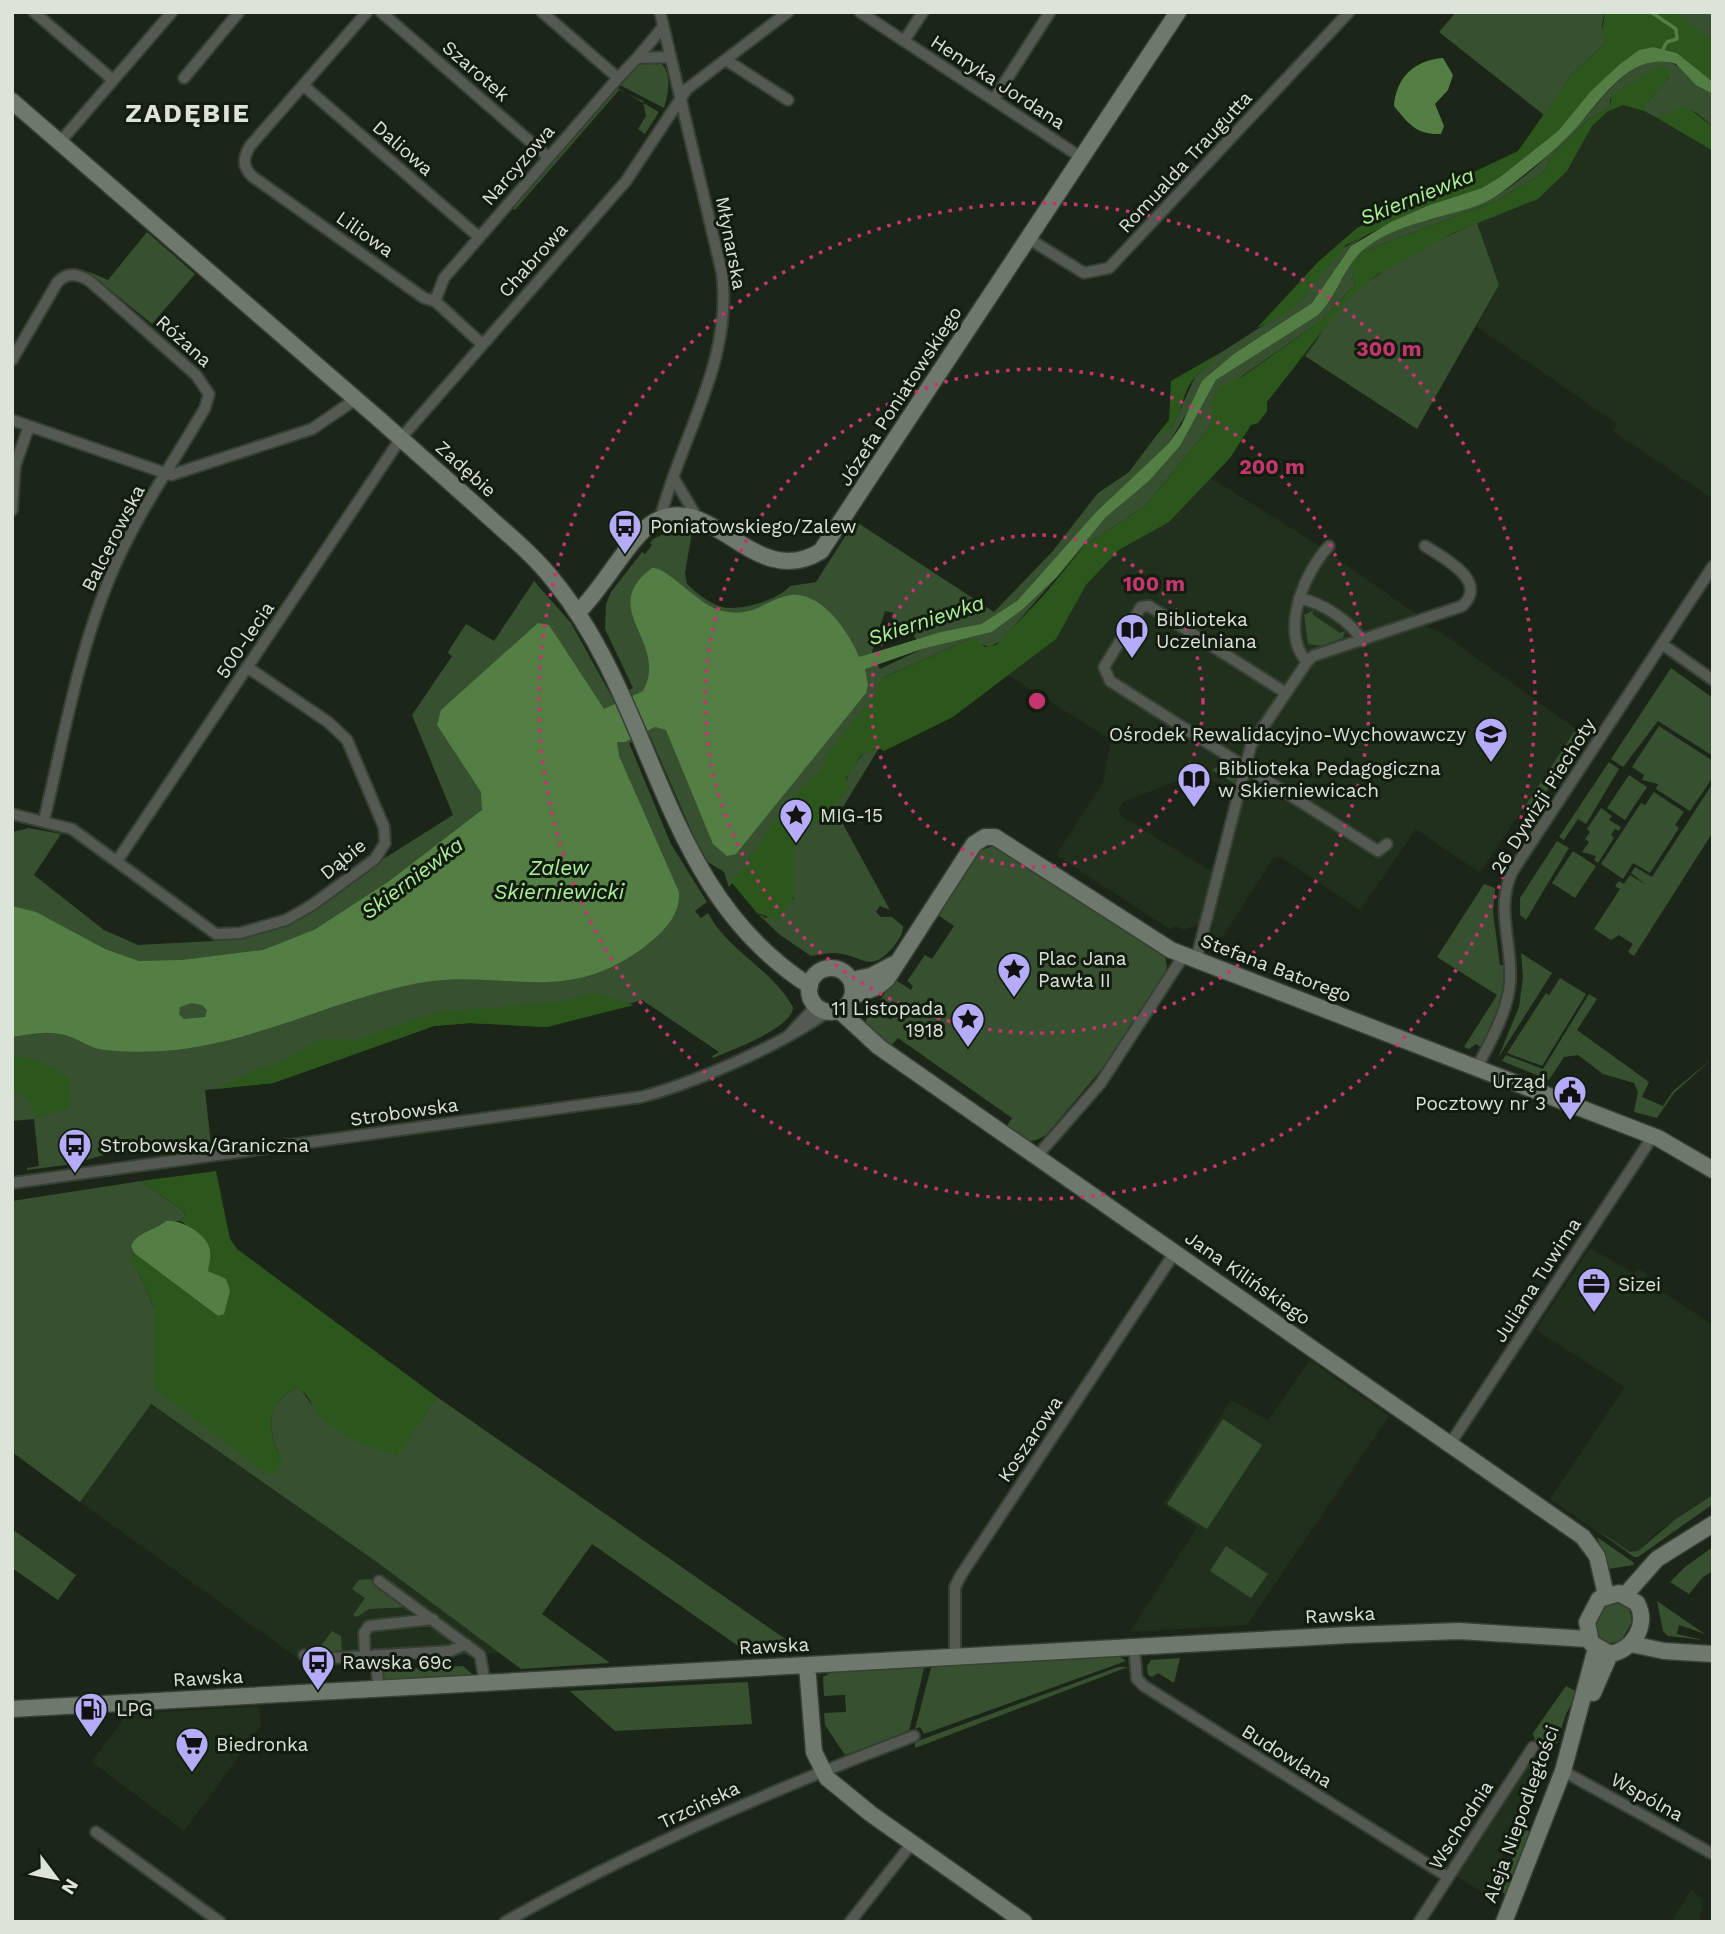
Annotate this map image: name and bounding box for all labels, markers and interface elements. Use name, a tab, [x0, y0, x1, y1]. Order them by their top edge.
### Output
street label: Henryka Jordana	[926, 30, 1070, 134]
street label: Szarotek	[438, 36, 514, 107]
street label: Romualda Traugutta	[1113, 86, 1257, 238]
district label: ZADĘBIE	[125, 98, 251, 128]
street label: Daliowa	[368, 115, 438, 181]
street label: Narcyzowa	[477, 120, 560, 210]
water label: Skierniewka	[1356, 162, 1478, 230]
street label: Młynarska	[711, 195, 751, 292]
street label: Liliowa	[332, 206, 398, 262]
street label: Chabrowa	[494, 218, 573, 302]
street label: Józefa Poniatowskiego	[833, 302, 967, 490]
street label: Różana	[151, 310, 217, 372]
text: 300 m	[1356, 336, 1422, 361]
street label: Zadębie	[431, 436, 501, 502]
text: 200 m	[1239, 454, 1305, 479]
street label: Balcerowska	[76, 481, 150, 595]
bus stop icon: Poniatowskiego/Zalew	[606, 507, 644, 556]
place label: Poniatowskiego/Zalew	[650, 515, 856, 538]
text: 100 m	[1123, 571, 1185, 596]
water label: Skierniewka	[865, 589, 987, 651]
street label: 500-lecia	[211, 597, 279, 683]
place label: Biblioteka Uczelniana	[1156, 608, 1257, 653]
library icon: Biblioteka Uczelniana	[1113, 611, 1151, 660]
centre of rings	[1025, 689, 1049, 713]
street label: 26 Dywizji Piechoty	[1486, 714, 1600, 878]
school or university icon: Ośrodek Rewalidacyjno-Wychowawczy	[1472, 715, 1510, 764]
place label: Ośrodek Rewalidacyjno-Wychowawczy	[1109, 723, 1466, 746]
place label: Biblioteka Pedagogiczna w Skierniewicach	[1218, 757, 1441, 802]
library icon: Biblioteka Pedagogiczna w Skierniewicach	[1175, 760, 1213, 809]
place icon: MIG-15	[777, 796, 815, 845]
place label: MIG-15	[820, 804, 883, 827]
water label: Skierniewka	[356, 832, 468, 924]
street label: Dąbie	[315, 834, 371, 884]
water label: Zalew Skierniewicki	[494, 855, 625, 904]
street label: Stefana Batorego	[1198, 929, 1354, 1007]
place label: Plac Jana Pawła II	[1038, 947, 1127, 992]
place icon: Plac Jana Pawła II	[995, 950, 1033, 999]
place label: 11 Listopada 1918	[832, 997, 944, 1042]
place icon: 11 Listopada 1918	[949, 1000, 987, 1049]
place label: Urząd Pocztowy nr 3	[1415, 1070, 1546, 1115]
public building icon: Urząd Pocztowy nr 3	[1551, 1073, 1589, 1122]
street label: Strobowska	[348, 1093, 460, 1131]
bus stop icon: Strobowska/Graniczna	[56, 1126, 94, 1175]
place label: Strobowska/Graniczna	[100, 1134, 309, 1157]
street label: Juliana Tuwima	[1488, 1213, 1586, 1347]
street label: Jana Kilińskiego	[1181, 1226, 1315, 1330]
office icon: Sizei	[1575, 1265, 1613, 1314]
place label: Sizei	[1618, 1273, 1661, 1296]
street label: Koszarowa	[993, 1391, 1067, 1486]
street label: Rawska	[1304, 1602, 1376, 1628]
street label: Rawska	[738, 1633, 810, 1659]
bus stop icon: Rawska 69c	[299, 1643, 337, 1692]
place label: Rawska 69c	[342, 1651, 452, 1674]
street label: Rawska	[172, 1665, 244, 1691]
fuel station icon: LPG	[72, 1690, 110, 1739]
place label: LPG	[116, 1698, 153, 1721]
street label: Budowlana	[1238, 1719, 1337, 1793]
street label: Aleja Niepodległości	[1478, 1722, 1564, 1906]
supermarket icon: Biedronka	[173, 1725, 211, 1774]
place label: Biedronka	[216, 1733, 309, 1756]
street label: Wspólna	[1607, 1768, 1687, 1826]
street label: Trzcińska	[655, 1776, 743, 1834]
street label: Wschodnia	[1424, 1776, 1498, 1874]
north arrow	[21, 1843, 91, 1913]
text: N	[57, 1875, 83, 1899]

